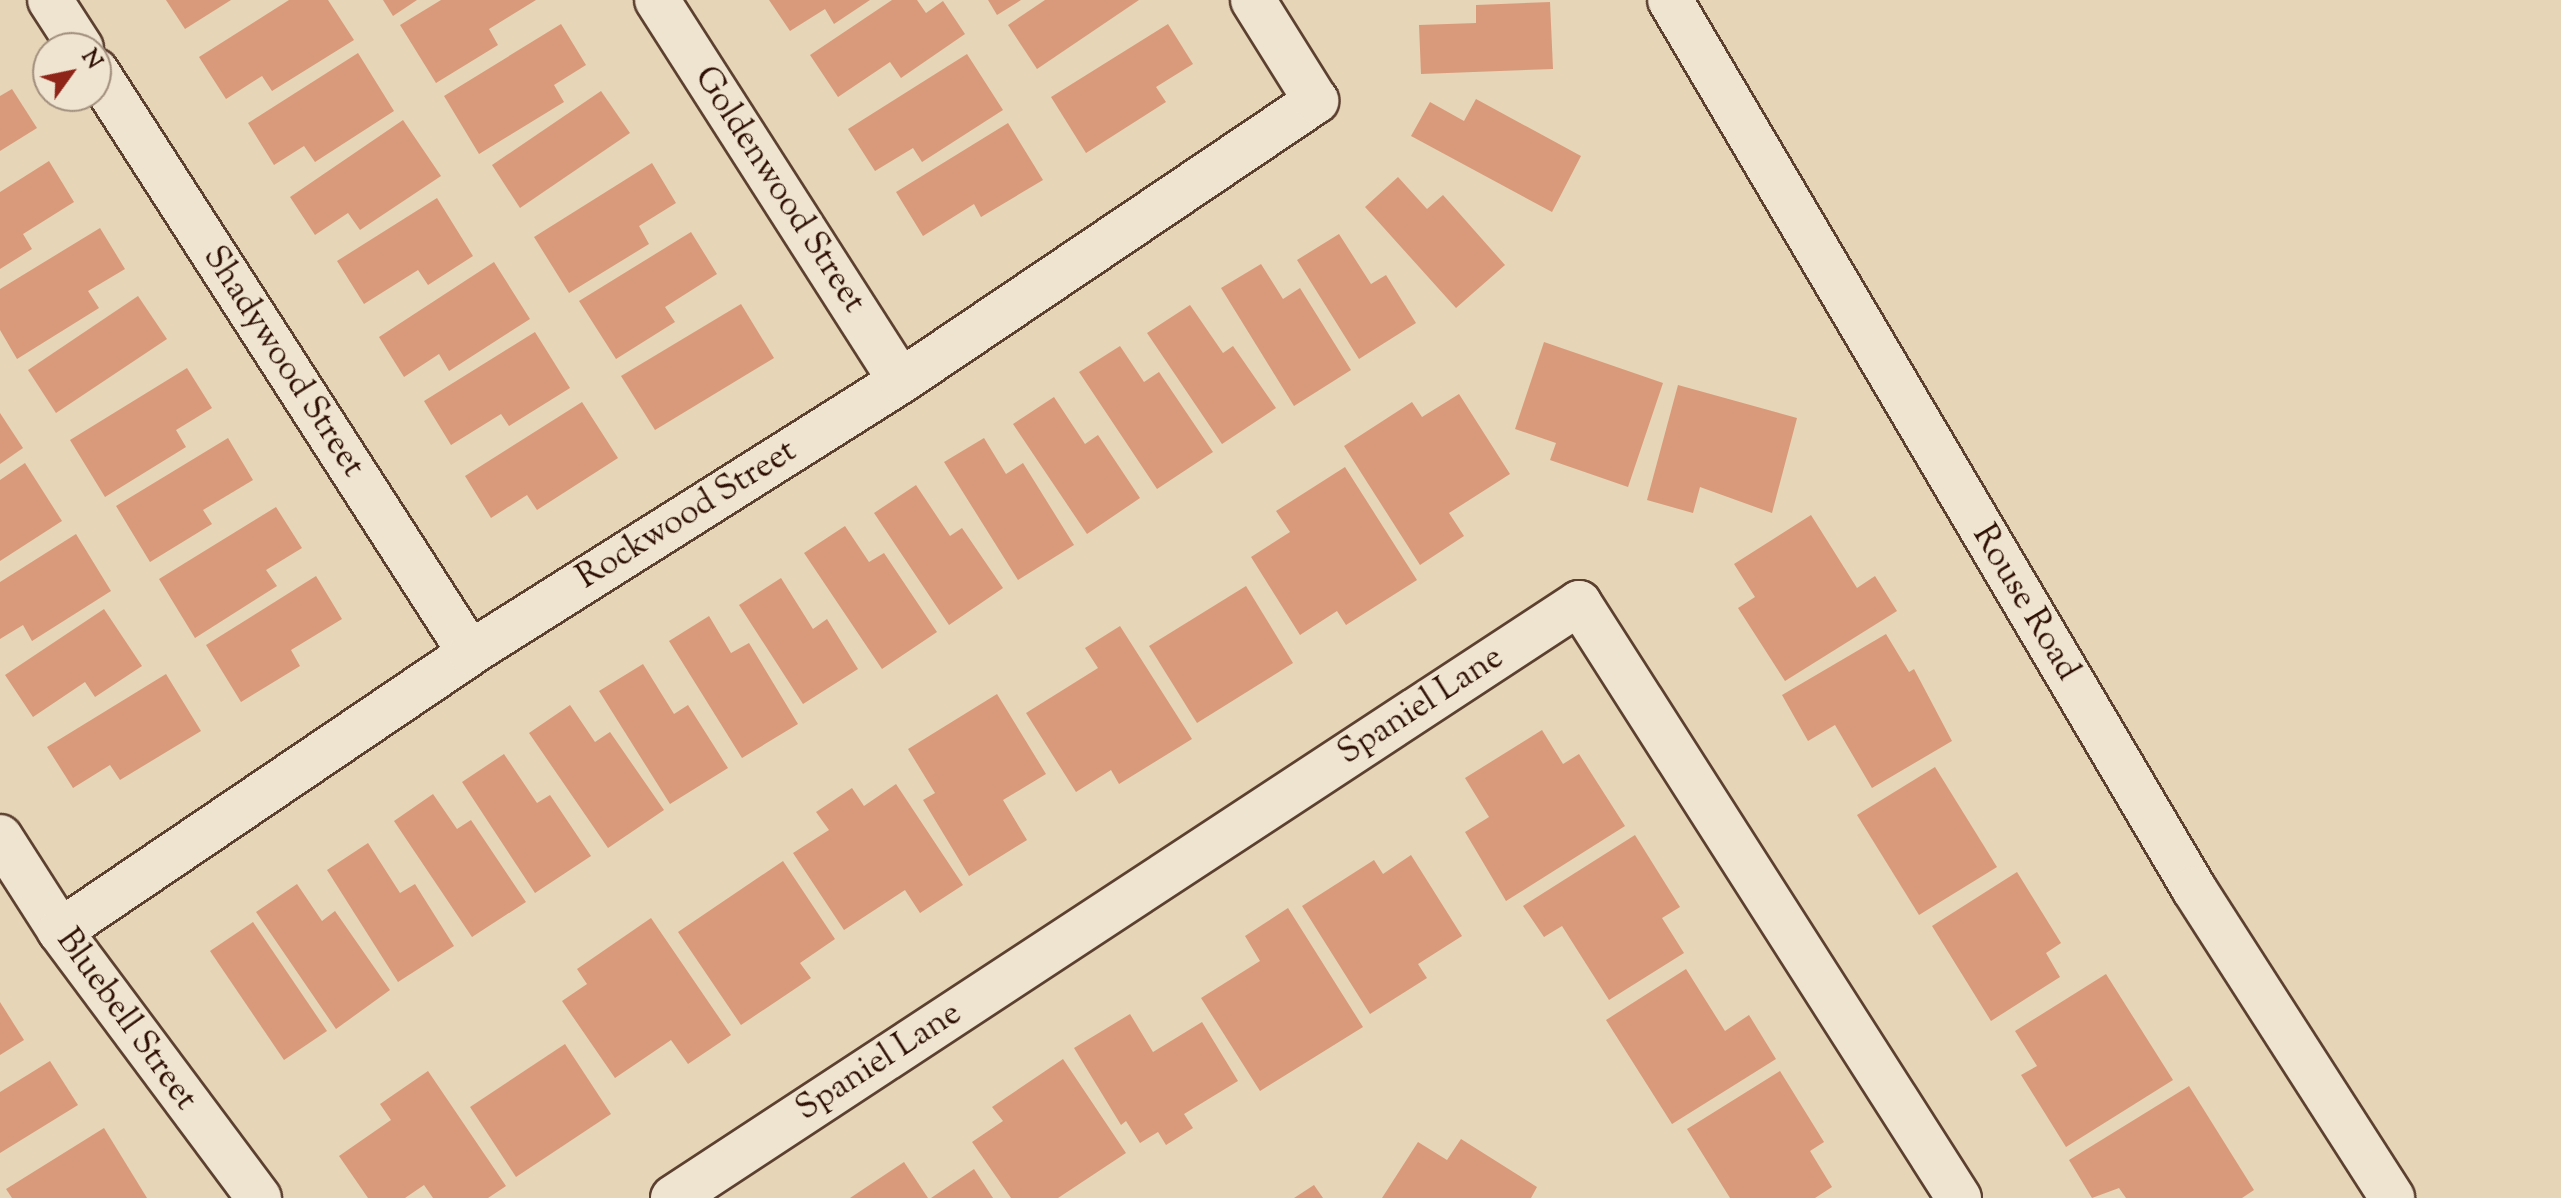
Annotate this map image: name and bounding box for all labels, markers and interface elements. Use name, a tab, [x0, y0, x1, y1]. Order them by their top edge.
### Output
north arrow	[32, 32, 112, 112]
text: N	[72, 44, 109, 76]
street label: Goldenwood Street	[684, 59, 874, 321]
street label: Shadywood Street	[193, 239, 373, 485]
street label: Rockwood Street	[570, 431, 804, 599]
street label: Rouse Road	[1963, 518, 2087, 688]
street label: Spaniel Lane	[1331, 638, 1511, 774]
street label: Bluebell Street	[47, 922, 205, 1118]
street label: Spaniel Lane	[789, 994, 969, 1130]

